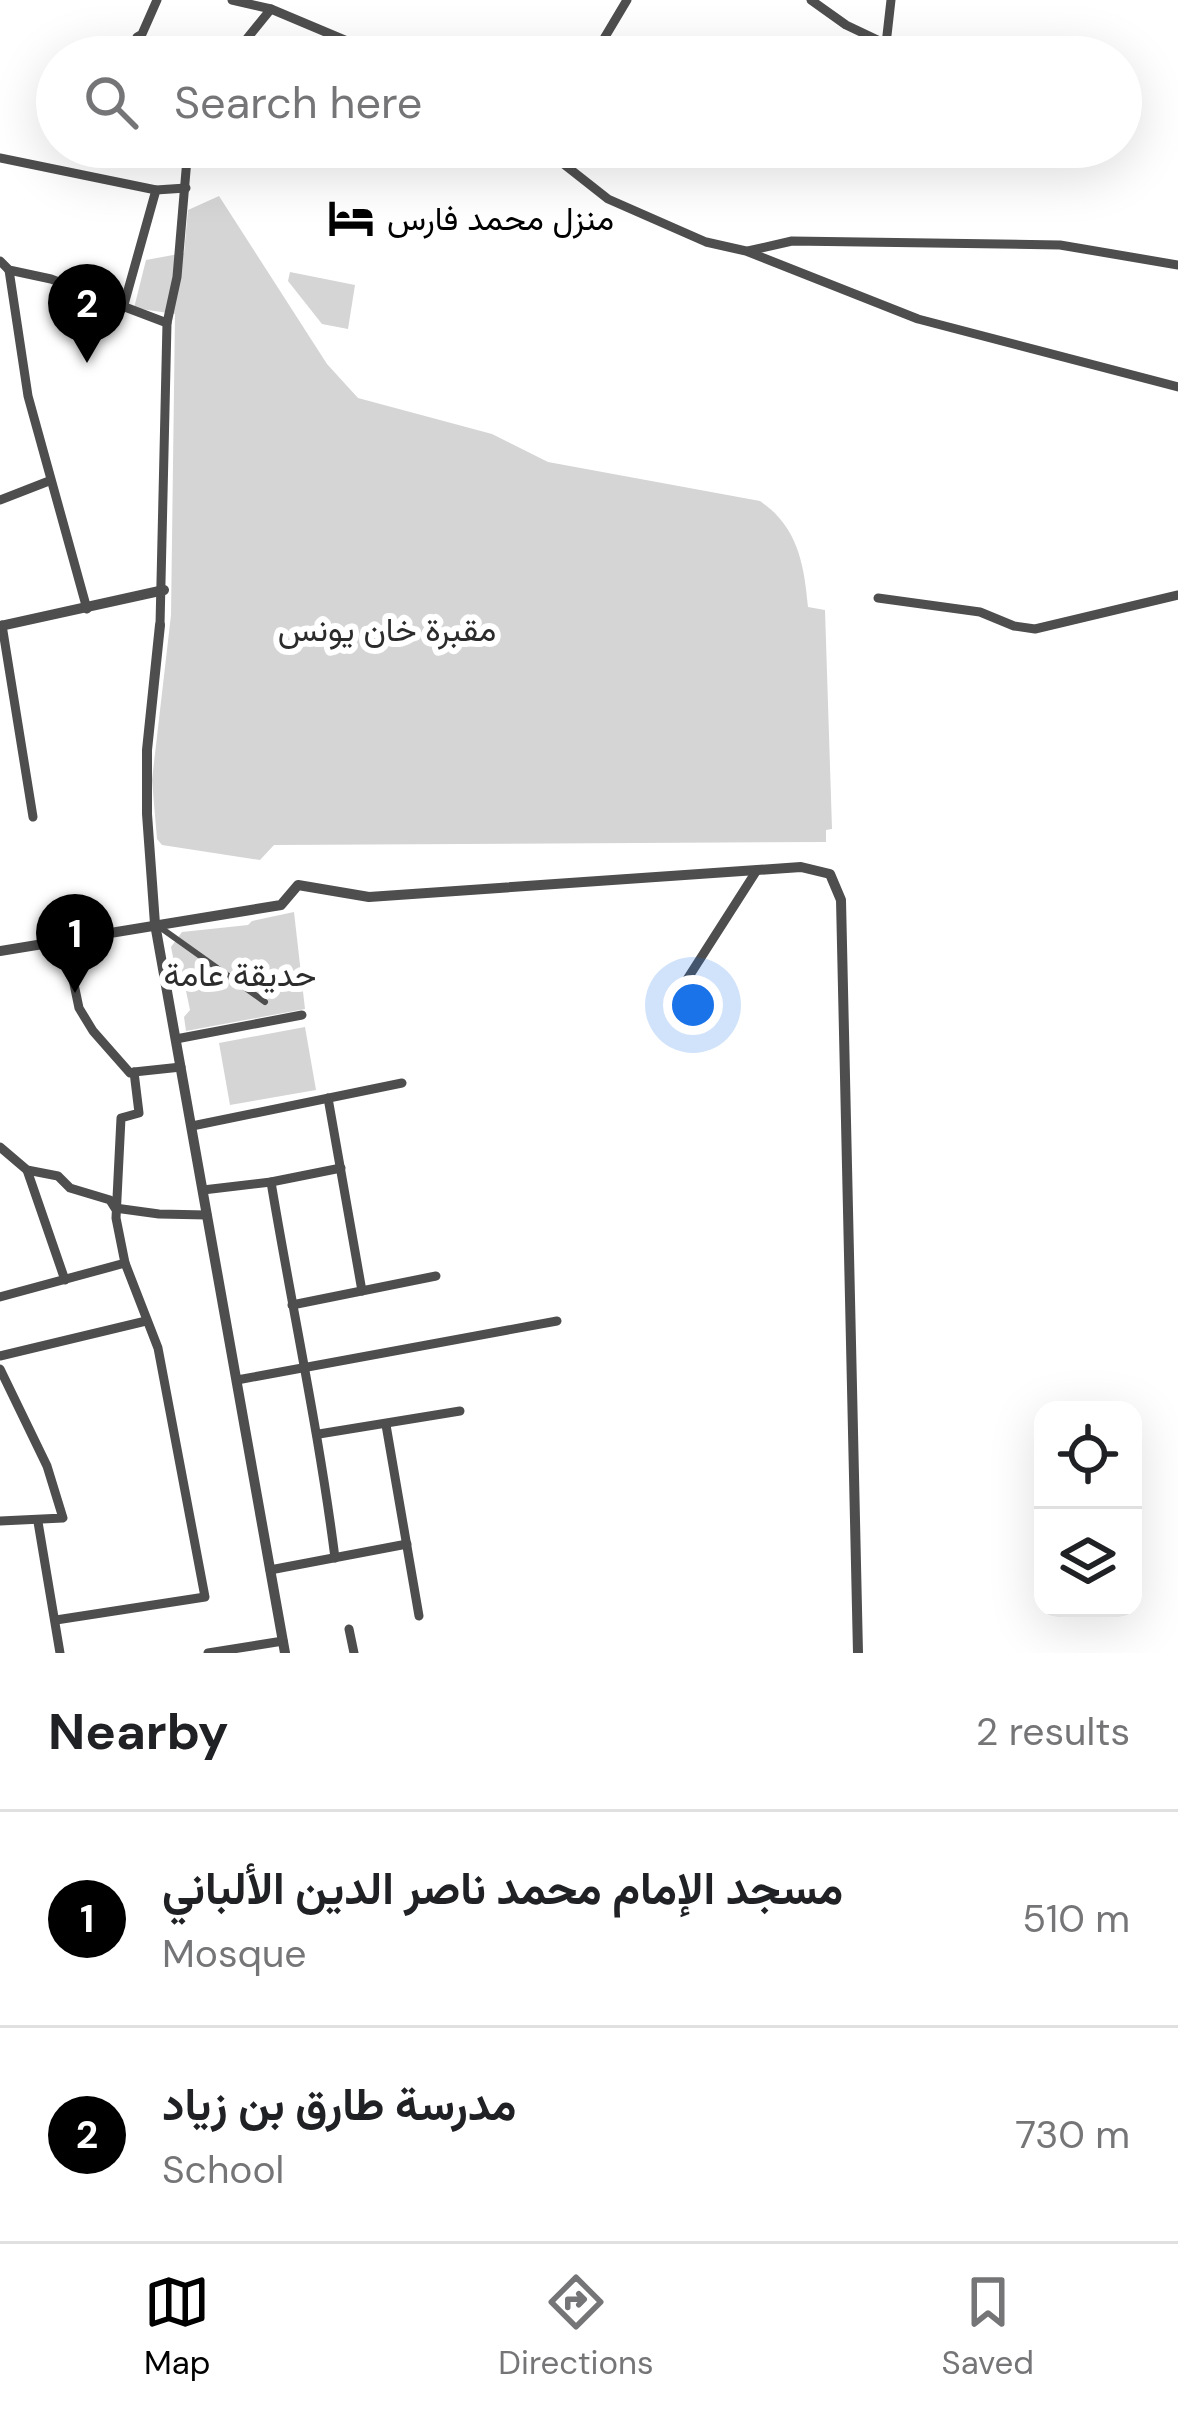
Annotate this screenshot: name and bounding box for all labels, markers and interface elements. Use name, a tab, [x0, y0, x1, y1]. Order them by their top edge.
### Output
search box	[36, 36, 1142, 168]
icon: search	[78, 69, 144, 135]
text: Search here	[174, 73, 422, 132]
hotel icon: منزل محمد فارس	[326, 193, 376, 243]
place label: منزل محمد فارس	[387, 197, 614, 240]
pin: 2	[48, 264, 126, 363]
park label: مقبرة خان يونس	[278, 608, 496, 651]
pin: 1	[36, 894, 114, 993]
park label: حديقة عامة	[164, 953, 316, 996]
your location	[663, 975, 723, 1035]
map controls	[1034, 1401, 1142, 1617]
button: locate	[1034, 1401, 1142, 1509]
button: layers	[1034, 1509, 1142, 1617]
text: Nearby	[48, 1698, 229, 1765]
text: 2 results	[976, 1706, 1130, 1757]
text: مسجد الإمام محمد ناصر الدين الألباني	[162, 1859, 843, 1918]
text: 1	[80, 1893, 94, 1944]
text: 510 m	[1022, 1893, 1130, 1944]
text: Mosque	[162, 1928, 306, 1979]
text: مدرسة طارق بن زياد	[162, 2075, 517, 2134]
text: 2	[76, 2109, 98, 2160]
text: 730 m	[1015, 2109, 1130, 2160]
text: School	[162, 2144, 284, 2195]
tab: Map	[144, 2269, 210, 2384]
tab: Directions	[498, 2269, 654, 2384]
tab: Saved	[942, 2269, 1034, 2384]

